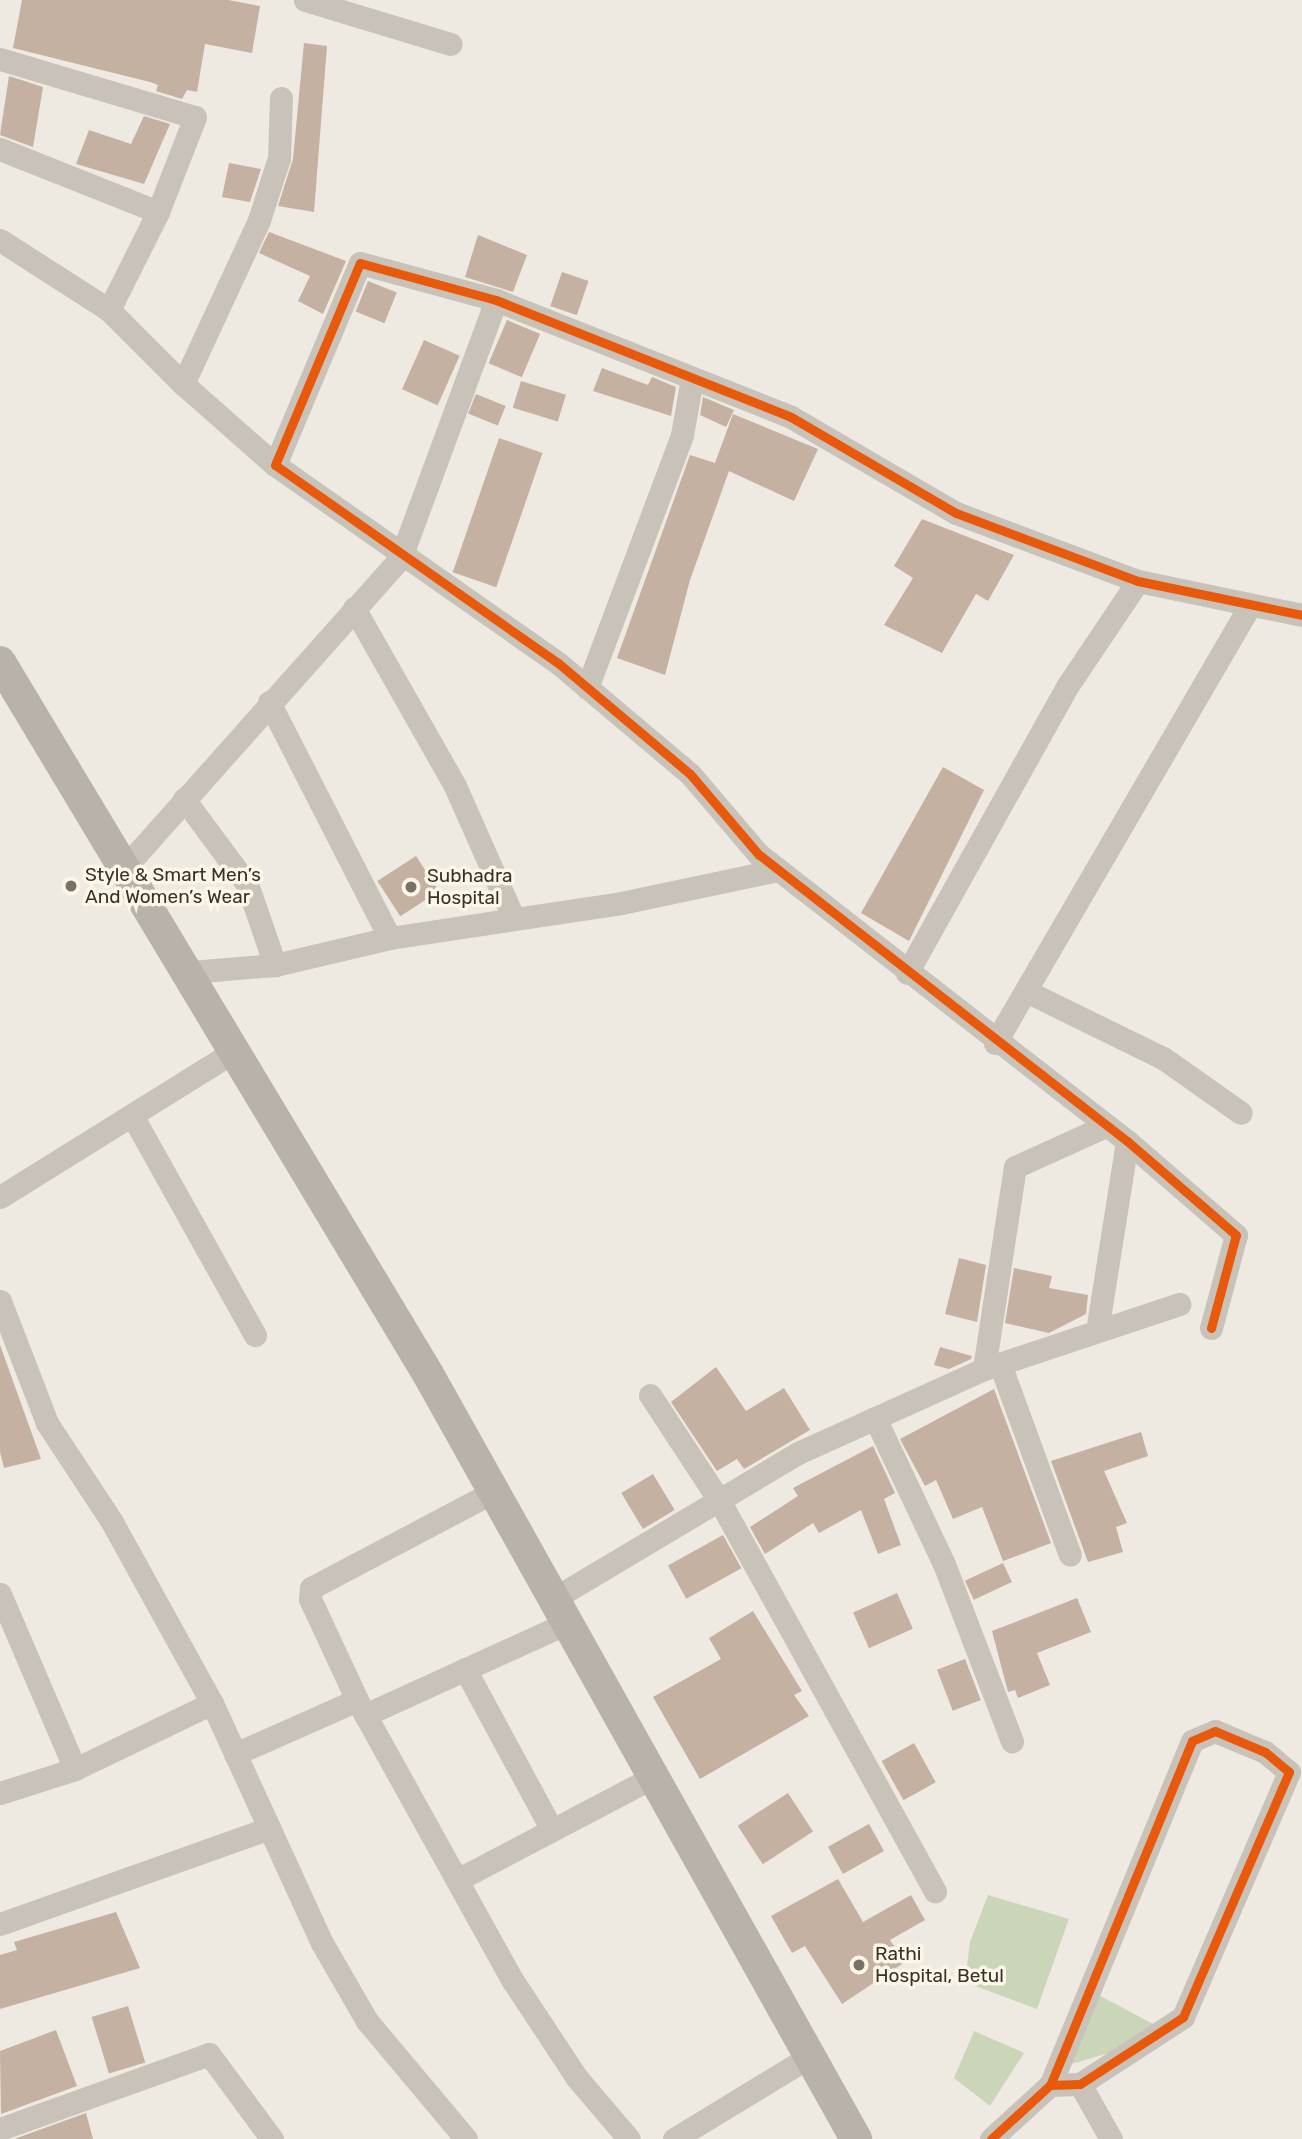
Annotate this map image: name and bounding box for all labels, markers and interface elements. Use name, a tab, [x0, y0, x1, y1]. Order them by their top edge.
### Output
place label: Style & Smart Men’s And Women’s Wear	[85, 864, 261, 908]
place label: Subhadra Hospital	[427, 865, 512, 909]
marker: Subhadra Hospital	[401, 877, 421, 897]
marker: Style & Smart Men’s And Women’s Wear	[63, 878, 79, 894]
place label: Rathi Hospital, Betul	[875, 1943, 1004, 1987]
marker: Rathi Hospital, Betul	[849, 1955, 869, 1975]

